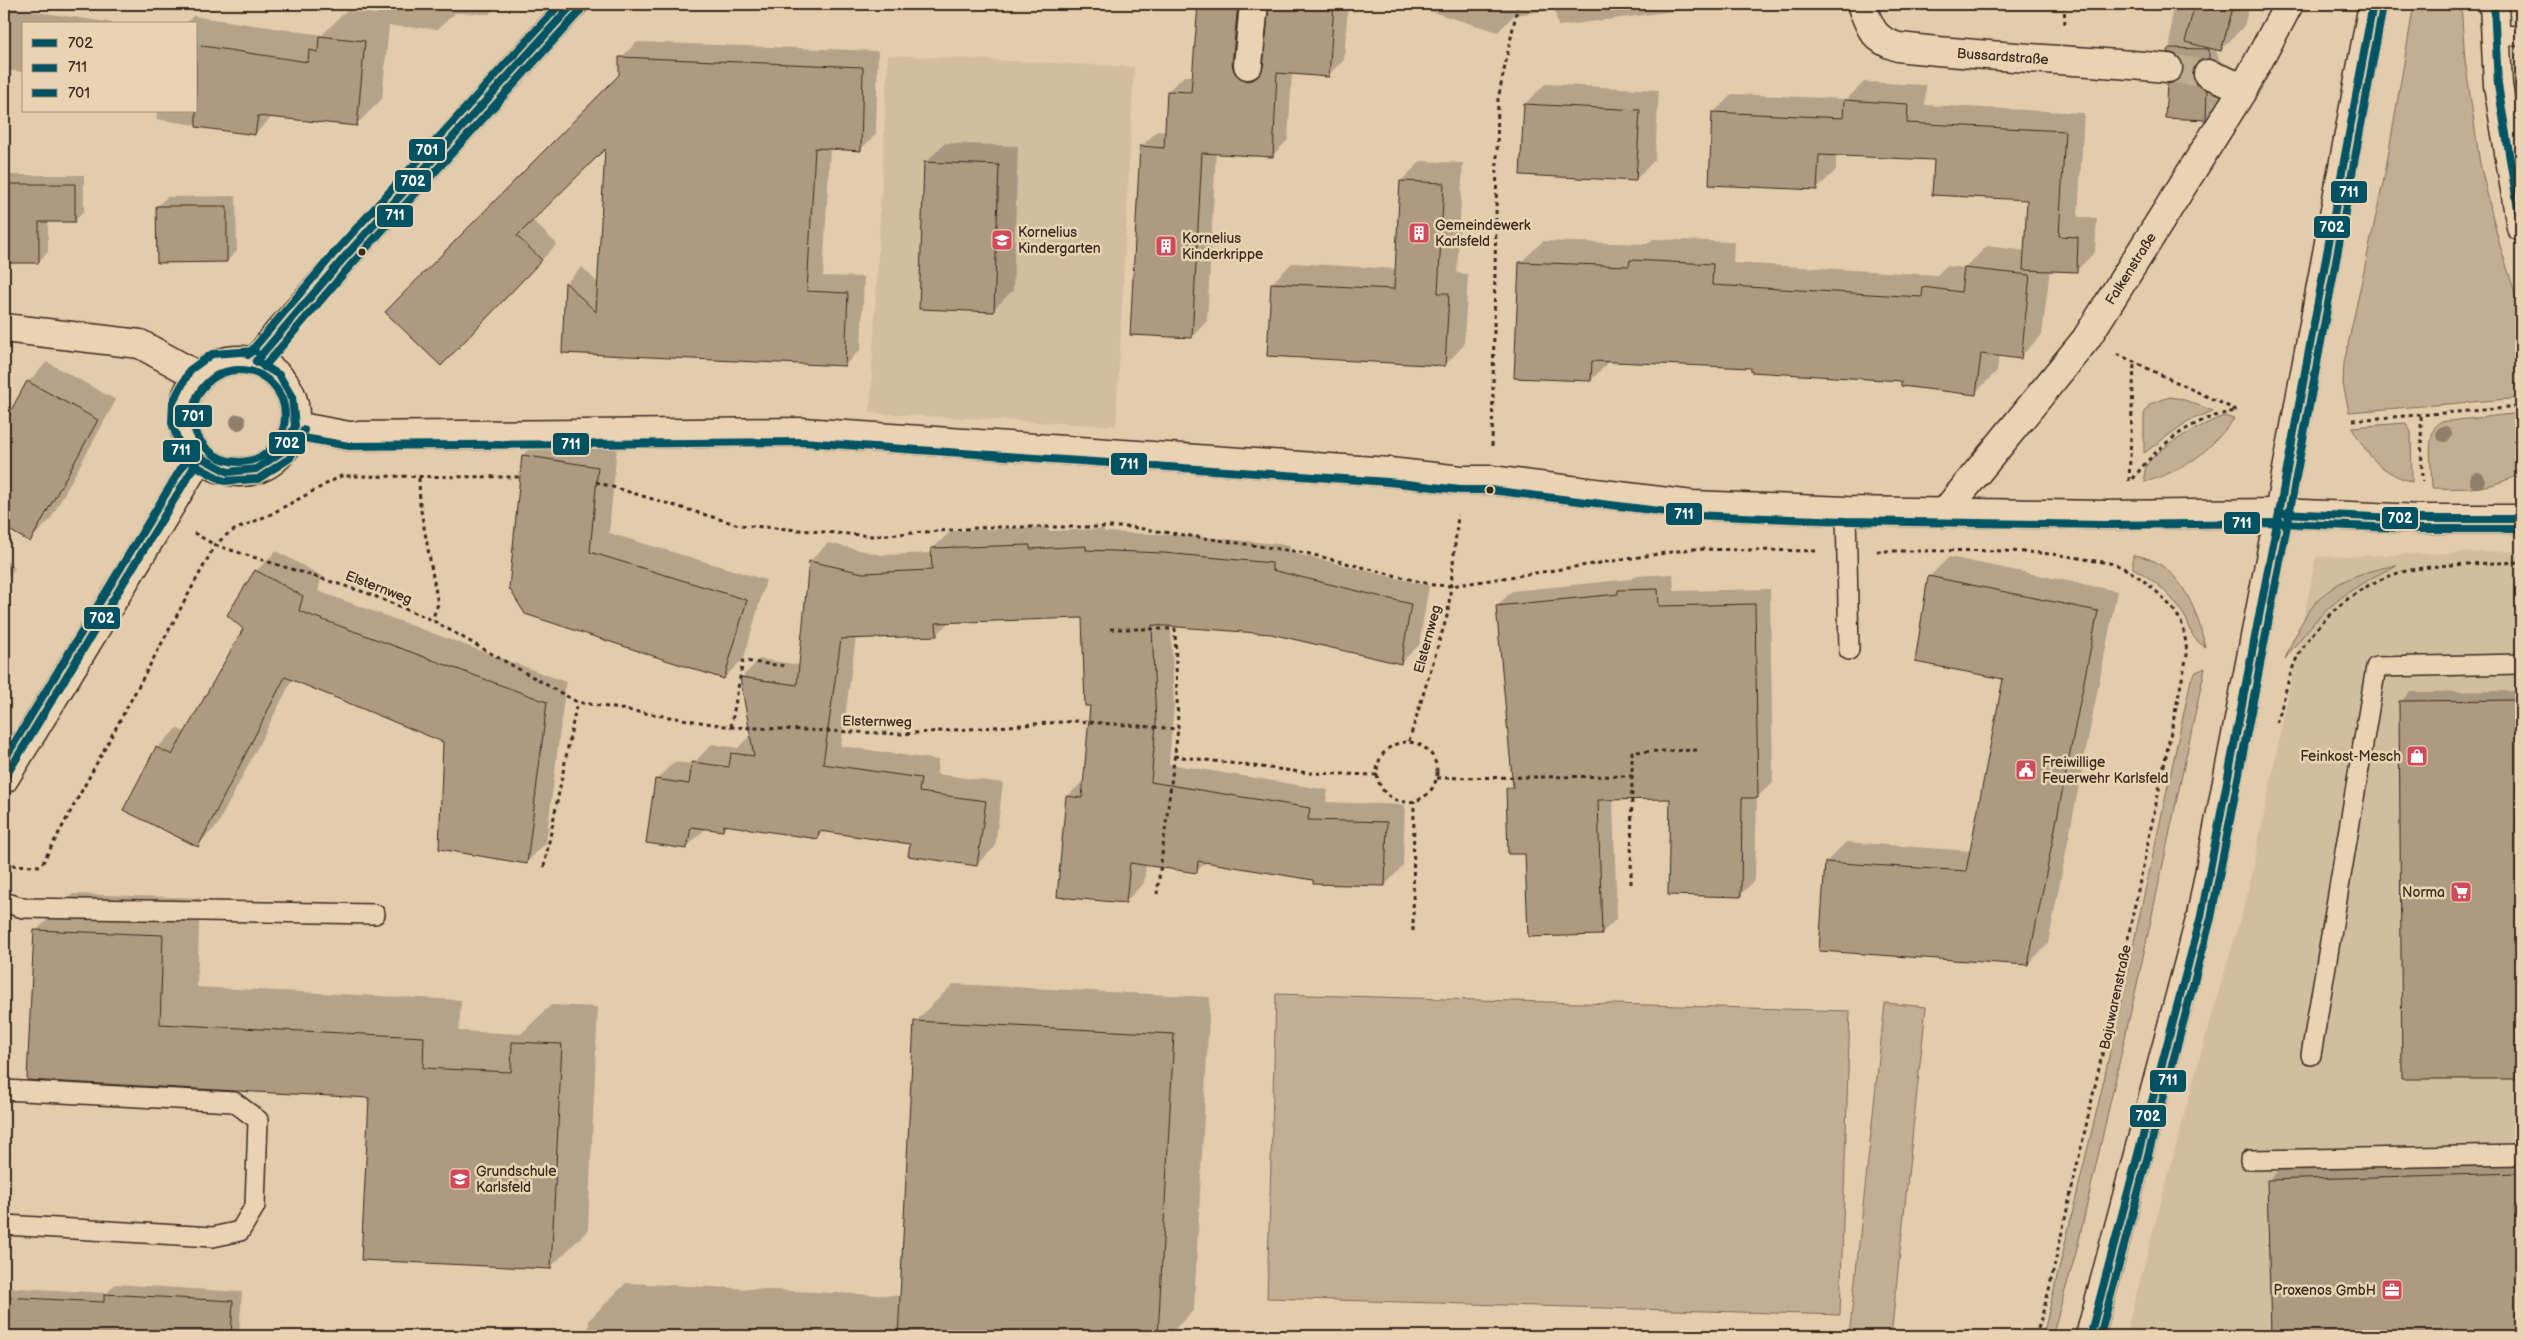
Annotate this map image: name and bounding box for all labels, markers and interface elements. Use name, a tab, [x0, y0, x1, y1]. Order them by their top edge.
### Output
legend	[22, 22, 198, 112]
text: 702	[68, 34, 93, 53]
street label: Bussardstraße	[1956, 45, 2049, 68]
text: 711	[68, 58, 87, 77]
text: 701	[68, 84, 90, 103]
line badge: 701	[408, 138, 446, 162]
text: 701	[416, 142, 438, 159]
line badge: 702	[394, 169, 432, 193]
text: 702	[401, 173, 426, 190]
line badge: 711	[2330, 180, 2368, 204]
text: 711	[2339, 184, 2359, 201]
line badge: 711	[376, 204, 414, 228]
text: 711	[385, 207, 405, 224]
line badge: 702	[2313, 215, 2351, 239]
place label: Gemeindewerk Karlsfeld	[1435, 217, 1531, 250]
text: 702	[2320, 219, 2345, 236]
building icon: Gemeindewerk Karlsfeld	[1407, 221, 1431, 245]
place label: Kornelius Kindergarten	[1018, 224, 1101, 257]
school or university icon: Kornelius Kindergarten	[990, 228, 1014, 252]
street label: Falkenstraße	[2102, 229, 2160, 308]
place label: Kornelius Kinderkrippe	[1182, 230, 1263, 263]
building icon: Kornelius Kinderkrippe	[1154, 234, 1178, 258]
unlabelled marker	[357, 247, 367, 257]
line badge: 701	[174, 404, 213, 428]
text: 701	[182, 408, 204, 425]
line badge: 702	[268, 431, 306, 455]
line badge: 711	[552, 432, 590, 456]
text: 702	[275, 435, 300, 452]
text: 711	[561, 436, 581, 453]
line badge: 711	[162, 439, 201, 463]
text: 711	[171, 442, 191, 459]
line badge: 711	[1110, 452, 1148, 476]
text: 711	[1119, 456, 1139, 473]
unlabelled marker	[1485, 485, 1495, 495]
line badge: 711	[1665, 502, 1703, 526]
text: 711	[1674, 506, 1694, 523]
line badge: 702	[2381, 506, 2419, 530]
text: 702	[2388, 510, 2413, 527]
line badge: 711	[2223, 511, 2261, 535]
text: 711	[2232, 515, 2252, 532]
street label: Elsternweg	[343, 567, 415, 608]
street label: Elsternweg	[1410, 603, 1445, 675]
line badge: 702	[83, 606, 121, 630]
text: 702	[90, 610, 115, 627]
street label: Elsternweg	[842, 712, 912, 731]
shop icon: Feinkost-Mesch	[2405, 744, 2429, 768]
place label: Feinkost-Mesch	[2300, 748, 2401, 765]
place label: Freiwillige Feuerwehr Karlsfeld	[2042, 754, 2169, 787]
public building icon: Freiwillige Feuerwehr Karlsfeld	[2014, 758, 2038, 782]
supermarket icon: Norma	[2449, 880, 2473, 904]
place label: Norma	[2402, 884, 2445, 901]
street label: Bajuwarenstraße	[2096, 943, 2135, 1051]
line badge: 711	[2149, 1069, 2187, 1093]
text: 711	[2158, 1072, 2178, 1089]
line badge: 702	[2129, 1104, 2167, 1128]
text: 702	[2136, 1108, 2161, 1125]
place label: Grundschule Karlsfeld	[476, 1163, 556, 1196]
school or university icon: Grundschule Karlsfeld	[448, 1167, 472, 1191]
office icon: Proxenos GmbH	[2380, 1278, 2404, 1302]
place label: Proxenos GmbH	[2274, 1282, 2376, 1299]

